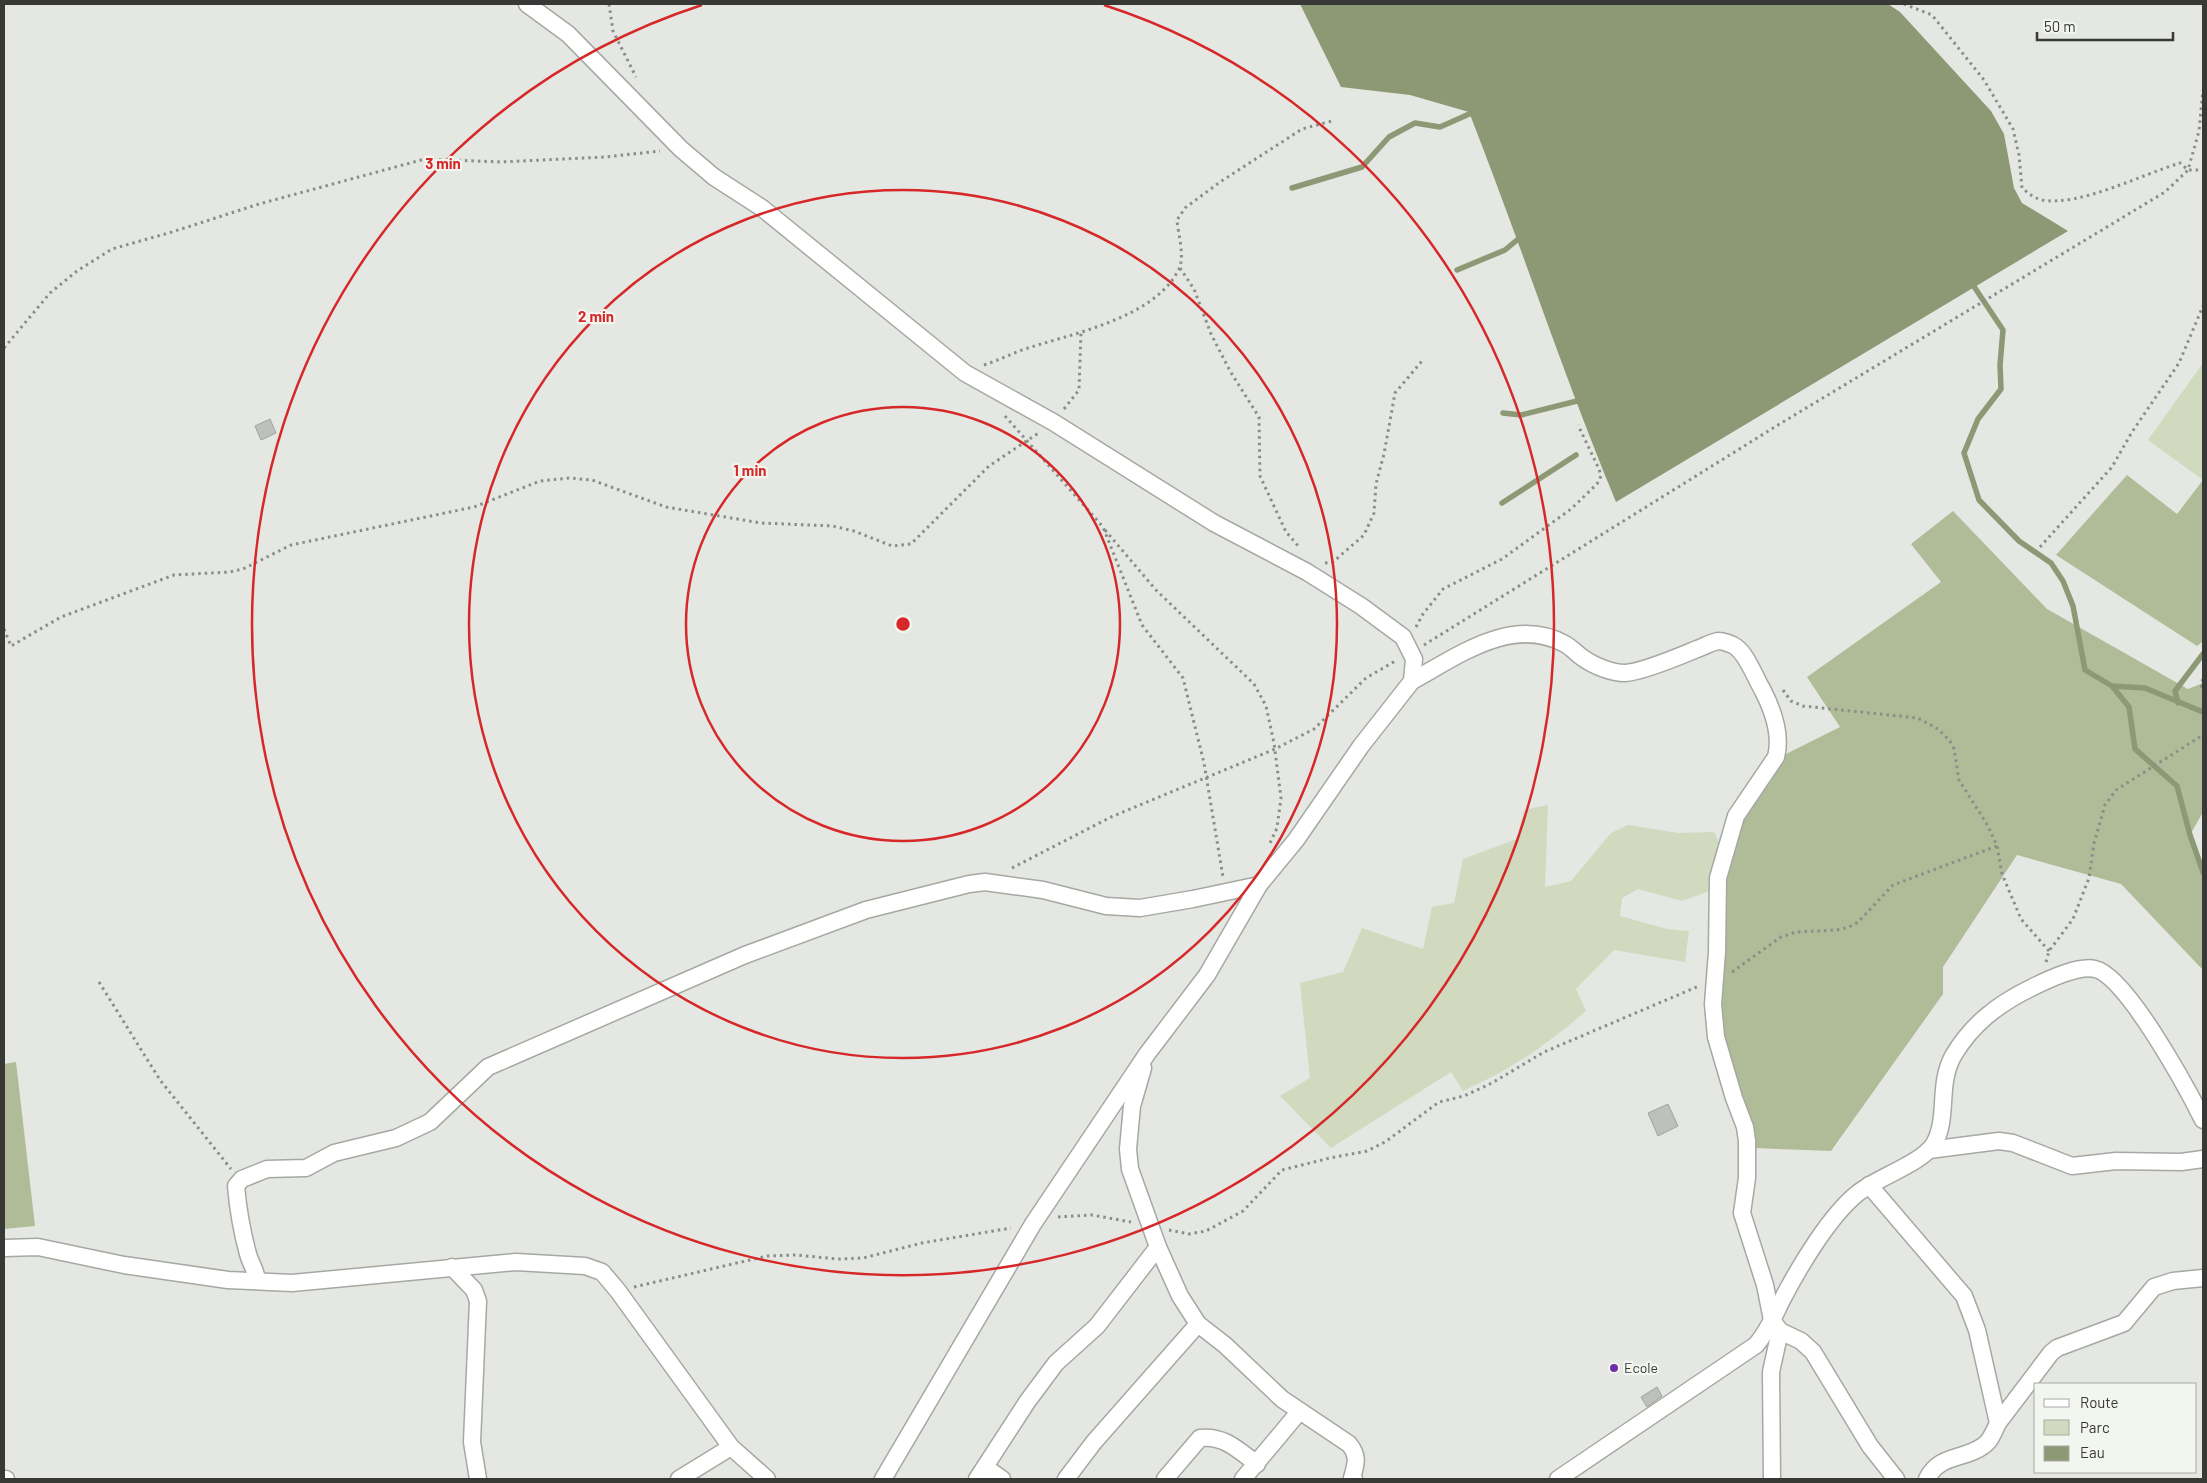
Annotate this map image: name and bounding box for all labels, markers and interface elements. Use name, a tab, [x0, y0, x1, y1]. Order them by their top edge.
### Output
scale bar	[2037, 10, 2173, 42]
text: 50 m	[2044, 17, 2076, 35]
text: 3 min	[425, 154, 461, 172]
text: 2 min	[578, 307, 614, 325]
text: 1 min	[734, 461, 766, 479]
centre of rings	[894, 615, 912, 633]
place label: Ecole	[1624, 1359, 1658, 1376]
marker: Ecole	[1608, 1362, 1620, 1374]
legend	[2034, 1383, 2197, 1473]
text: Route	[2080, 1393, 2119, 1411]
text: Parc	[2080, 1418, 2110, 1436]
text: Eau	[2080, 1443, 2105, 1461]

